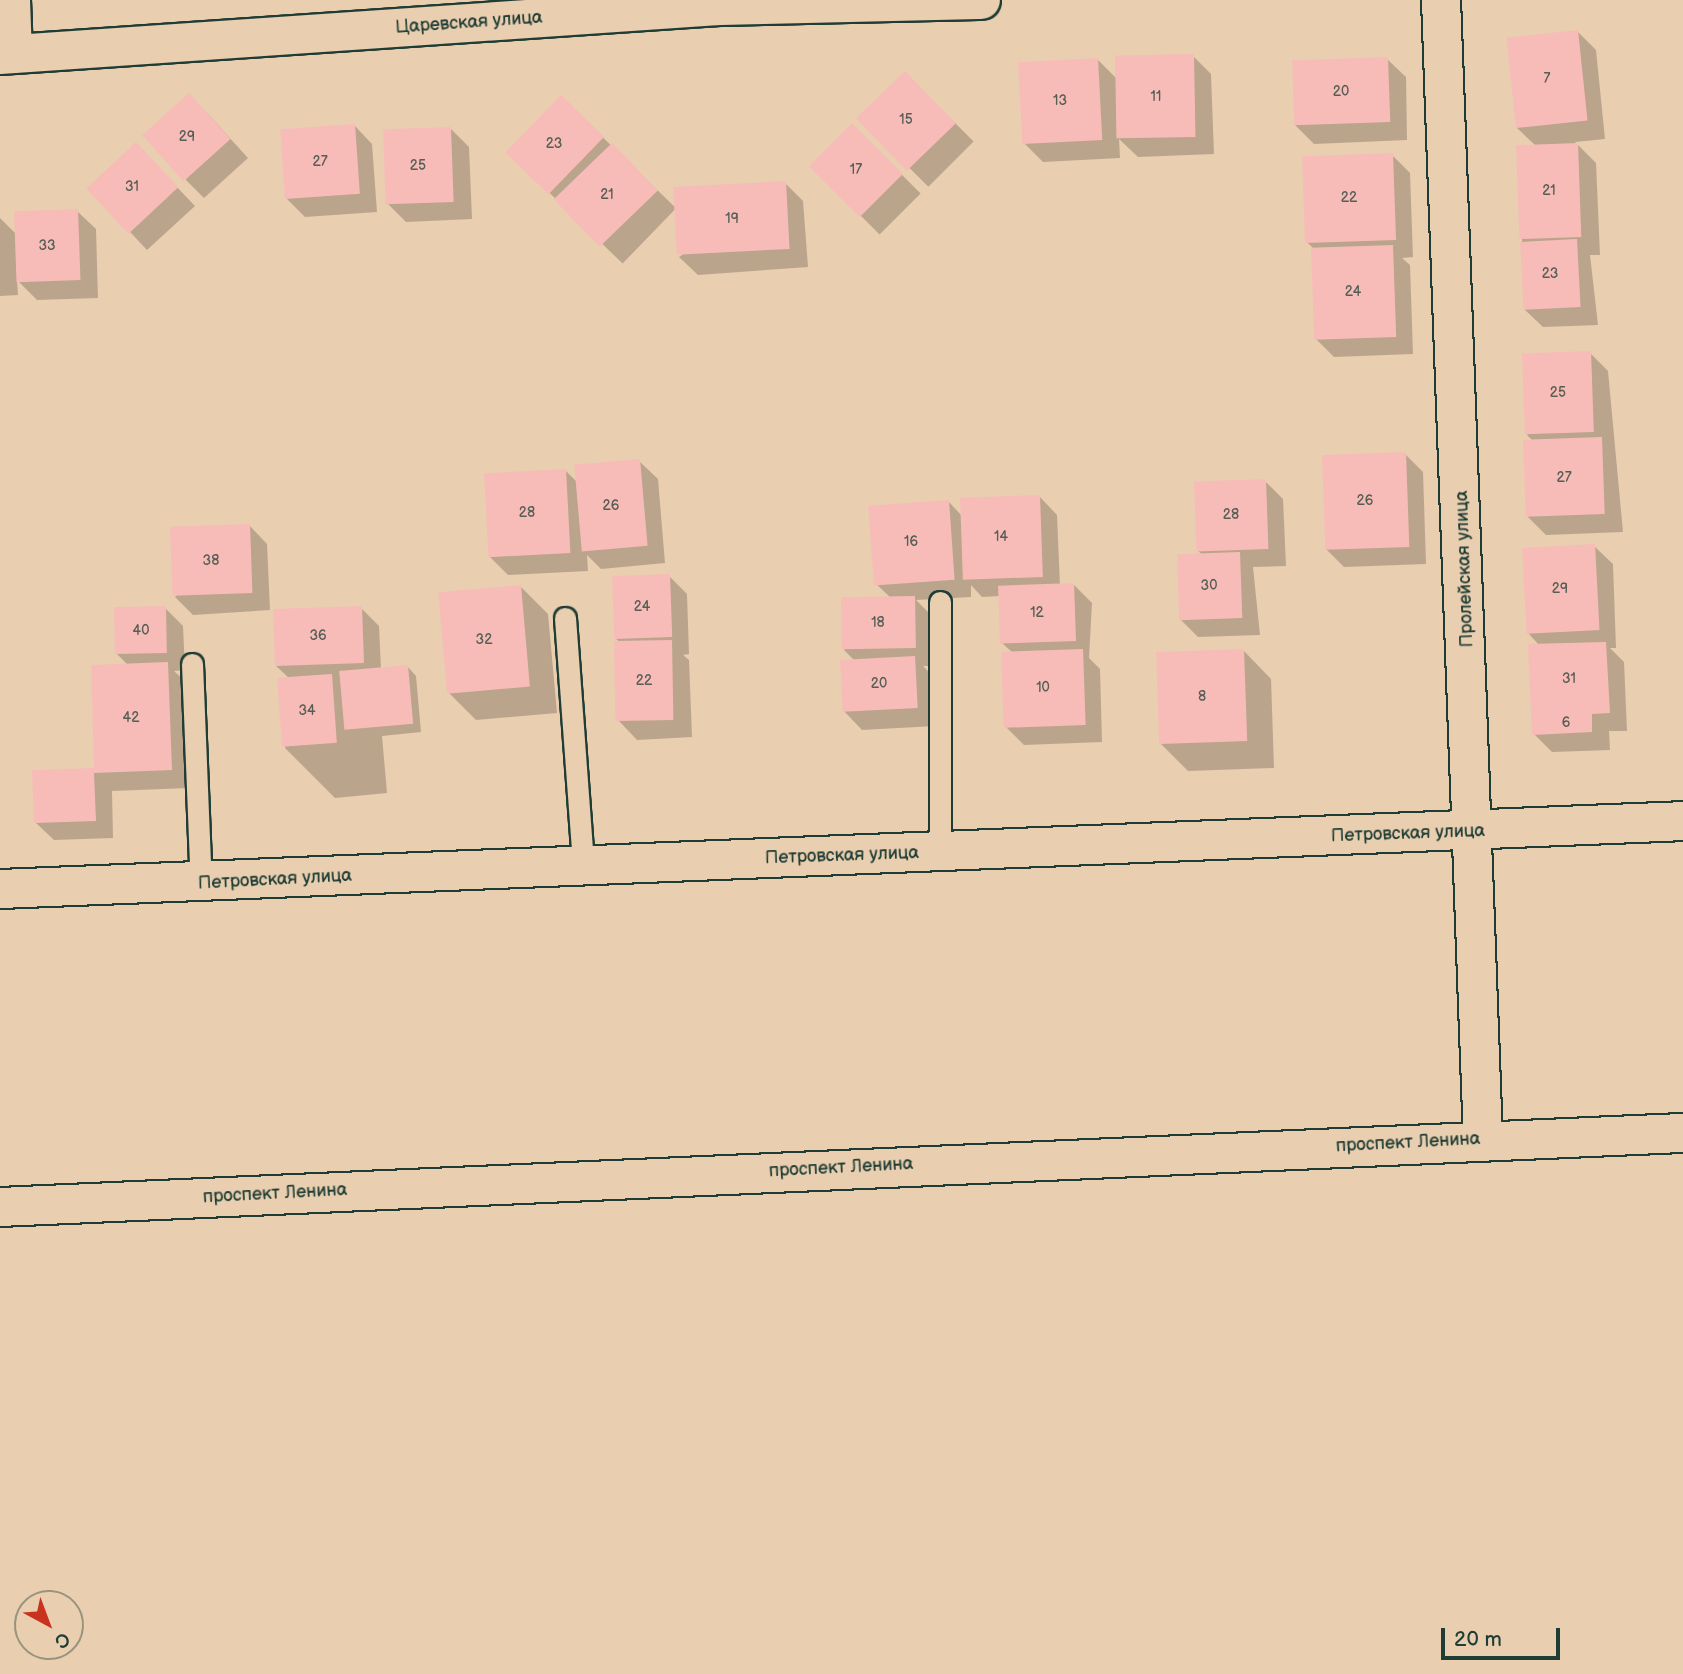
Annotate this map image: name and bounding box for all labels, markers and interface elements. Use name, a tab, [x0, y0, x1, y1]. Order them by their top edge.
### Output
street label: Царевская улица	[395, 7, 543, 39]
house number: 7	[1544, 71, 1550, 87]
house number: 20	[1333, 84, 1349, 100]
house number: 11	[1151, 89, 1161, 105]
house number: 13	[1053, 93, 1067, 109]
house number: 15	[899, 112, 913, 128]
house number: 29	[179, 129, 195, 145]
house number: 23	[546, 136, 562, 152]
house number: 27	[312, 154, 328, 170]
house number: 25	[410, 158, 426, 174]
house number: 17	[850, 162, 862, 178]
house number: 31	[125, 179, 139, 195]
house number: 21	[1542, 183, 1556, 199]
house number: 21	[600, 187, 614, 203]
house number: 22	[1341, 190, 1357, 206]
house number: 19	[725, 211, 739, 227]
house number: 33	[38, 238, 56, 254]
house number: 23	[1542, 266, 1558, 282]
house number: 24	[1345, 284, 1361, 300]
house number: 25	[1550, 385, 1566, 401]
house number: 27	[1556, 470, 1572, 486]
street label: Пролейская улица	[1451, 490, 1479, 648]
house number: 26	[1357, 493, 1373, 509]
house number: 26	[603, 498, 619, 514]
house number: 28	[519, 505, 535, 521]
house number: 28	[1223, 507, 1239, 523]
house number: 14	[994, 529, 1008, 545]
house number: 16	[904, 534, 918, 550]
house number: 38	[203, 553, 219, 569]
house number: 30	[1201, 578, 1217, 594]
house number: 29	[1552, 581, 1568, 597]
house number: 24	[634, 599, 650, 615]
house number: 12	[1030, 605, 1044, 621]
house number: 18	[871, 615, 885, 631]
house number: 40	[133, 623, 149, 639]
house number: 36	[309, 628, 327, 644]
house number: 32	[476, 632, 492, 648]
house number: 31	[1562, 671, 1576, 687]
house number: 22	[636, 673, 652, 689]
house number: 20	[871, 676, 887, 692]
house number: 10	[1036, 680, 1050, 696]
house number: 8	[1198, 689, 1206, 705]
house number: 34	[298, 703, 316, 719]
house number: 42	[123, 710, 139, 726]
house number: 6	[1562, 715, 1570, 731]
street label: Петровская улица	[1331, 821, 1485, 847]
street label: Петровская улица	[765, 843, 919, 869]
street label: Петровская улица	[197, 865, 353, 895]
street label: проспект Ленина	[1335, 1128, 1481, 1158]
street label: проспект Ленина	[768, 1153, 914, 1183]
street label: проспект Ленина	[202, 1179, 348, 1209]
north arrow	[14, 1590, 84, 1660]
scale bar	[1445, 1614, 1564, 1658]
text: С	[49, 1627, 74, 1653]
text: 20 m	[1454, 1627, 1502, 1652]

